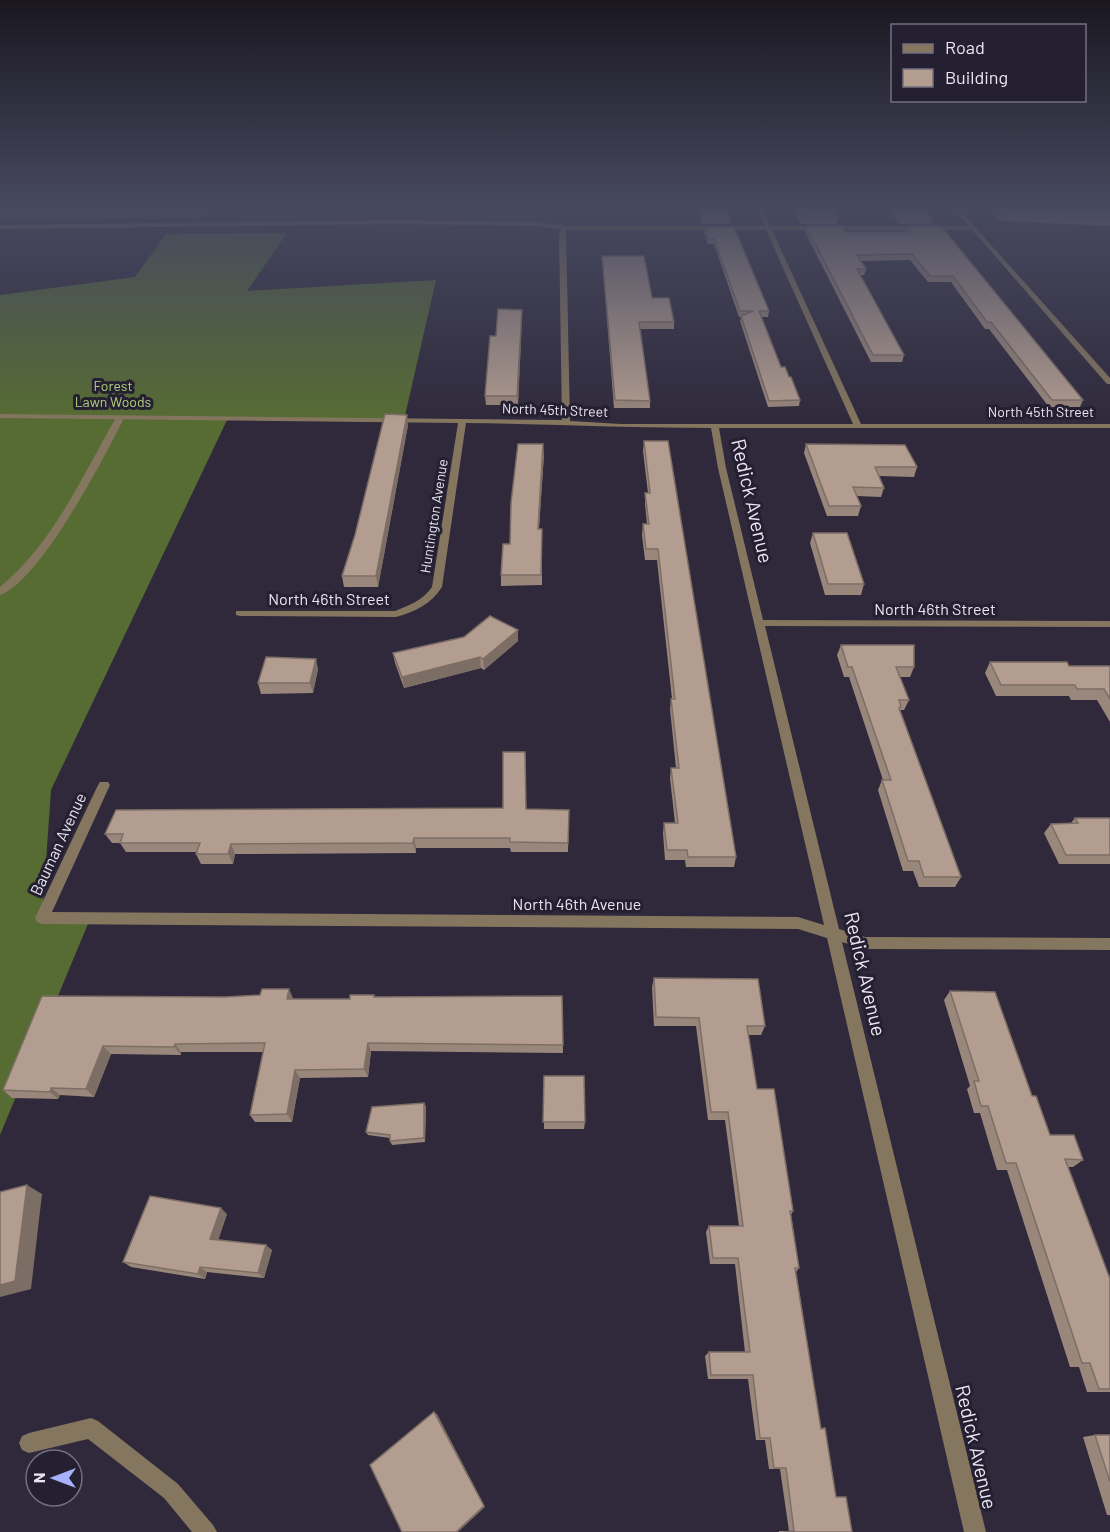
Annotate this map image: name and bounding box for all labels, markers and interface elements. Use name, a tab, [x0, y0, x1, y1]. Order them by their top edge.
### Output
legend	[891, 24, 1086, 102]
text: Road	[945, 36, 985, 58]
text: Building	[945, 66, 1008, 88]
park label: Forest Lawn Woods	[75, 377, 152, 410]
street label: North 45th Street	[502, 399, 608, 420]
street label: North 45th Street	[988, 403, 1094, 420]
street label: Redick Avenue	[727, 436, 779, 565]
street label: Huntington Avenue	[416, 458, 451, 574]
street label: North 46th Street	[268, 589, 390, 608]
street label: North 46th Street	[874, 599, 996, 618]
street label: Bauman Avenue	[26, 790, 90, 898]
street label: North 46th Avenue	[513, 894, 641, 913]
street label: Redick Avenue	[840, 909, 892, 1038]
street label: Redick Avenue	[951, 1382, 1003, 1511]
north arrow	[24, 1448, 84, 1508]
text: N	[29, 1473, 48, 1483]

